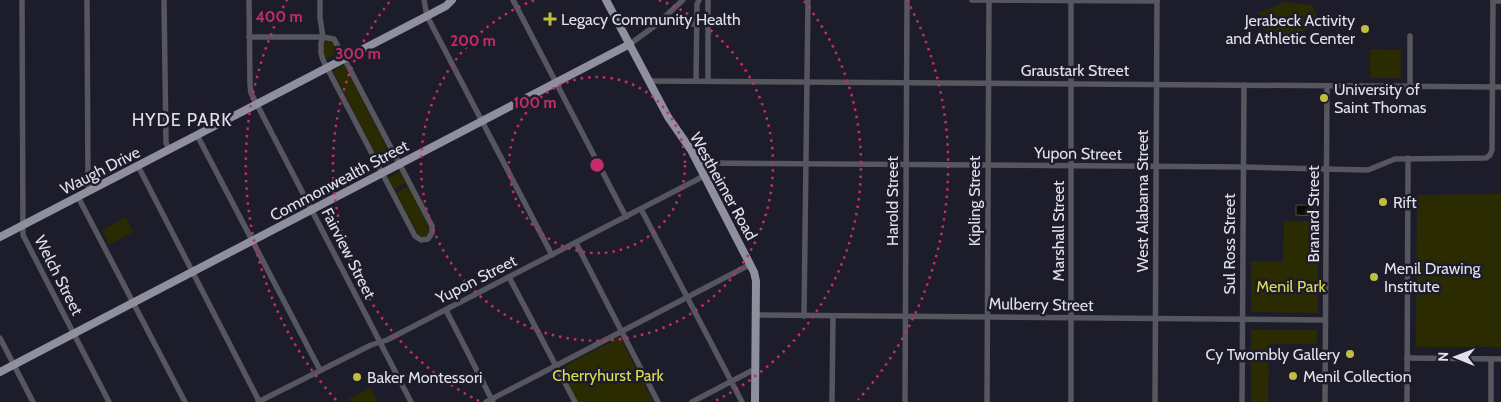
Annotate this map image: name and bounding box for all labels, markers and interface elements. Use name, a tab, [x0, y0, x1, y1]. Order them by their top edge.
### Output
text: 400 m	[256, 8, 302, 26]
place label: Legacy Community Health	[561, 10, 741, 29]
place label: Jerabeck Activity and Athletic Center	[1226, 11, 1356, 48]
marker: Legacy Community Health	[543, 12, 557, 26]
marker: Jerabeck Activity and Athletic Center	[1359, 23, 1371, 35]
text: 200 m	[450, 32, 496, 50]
text: 300 m	[335, 45, 381, 63]
street label: Graustark Street	[1021, 61, 1130, 80]
place label: University of Saint Thomas	[1334, 80, 1427, 117]
marker: University of Saint Thomas	[1318, 92, 1330, 104]
text: 100 m	[513, 94, 557, 112]
district label: HYDE PARK	[132, 109, 232, 131]
street label: Westheimer Road	[686, 129, 761, 244]
street label: West Alabama Street	[1133, 129, 1152, 272]
street label: Commonwealth Street	[267, 136, 412, 225]
street label: Waugh Drive	[57, 142, 143, 199]
street label: Yupon Street	[1033, 143, 1123, 164]
street label: Kipling Street	[965, 155, 984, 246]
centre of rings	[588, 156, 606, 174]
street label: Harold Street	[883, 156, 902, 246]
street label: Branard Street	[1304, 165, 1323, 263]
street label: Marshall Street	[1049, 180, 1068, 281]
street label: Sul Ross Street	[1220, 193, 1239, 295]
place label: Rift	[1393, 193, 1417, 212]
marker: Rift	[1377, 196, 1389, 208]
street label: Fairview Street	[318, 205, 380, 302]
street label: Welch Street	[30, 232, 87, 319]
street label: Yupon Street	[432, 251, 520, 308]
place label: Menil Drawing Institute	[1384, 259, 1482, 296]
marker: Menil Drawing Institute	[1368, 271, 1380, 283]
park label: Menil Park	[1256, 277, 1327, 296]
street label: Mulberry Street	[988, 294, 1094, 315]
north arrow	[1431, 332, 1481, 382]
place label: Cy Twombly Gallery	[1205, 345, 1340, 364]
marker: Cy Twombly Gallery	[1344, 348, 1356, 360]
text: N	[1434, 352, 1452, 362]
park label: Cherryhurst Park	[552, 366, 665, 385]
place label: Menil Collection	[1303, 367, 1412, 386]
place label: Baker Montessori	[367, 368, 482, 387]
marker: Menil Collection	[1287, 370, 1299, 382]
marker: Baker Montessori	[351, 371, 363, 383]

